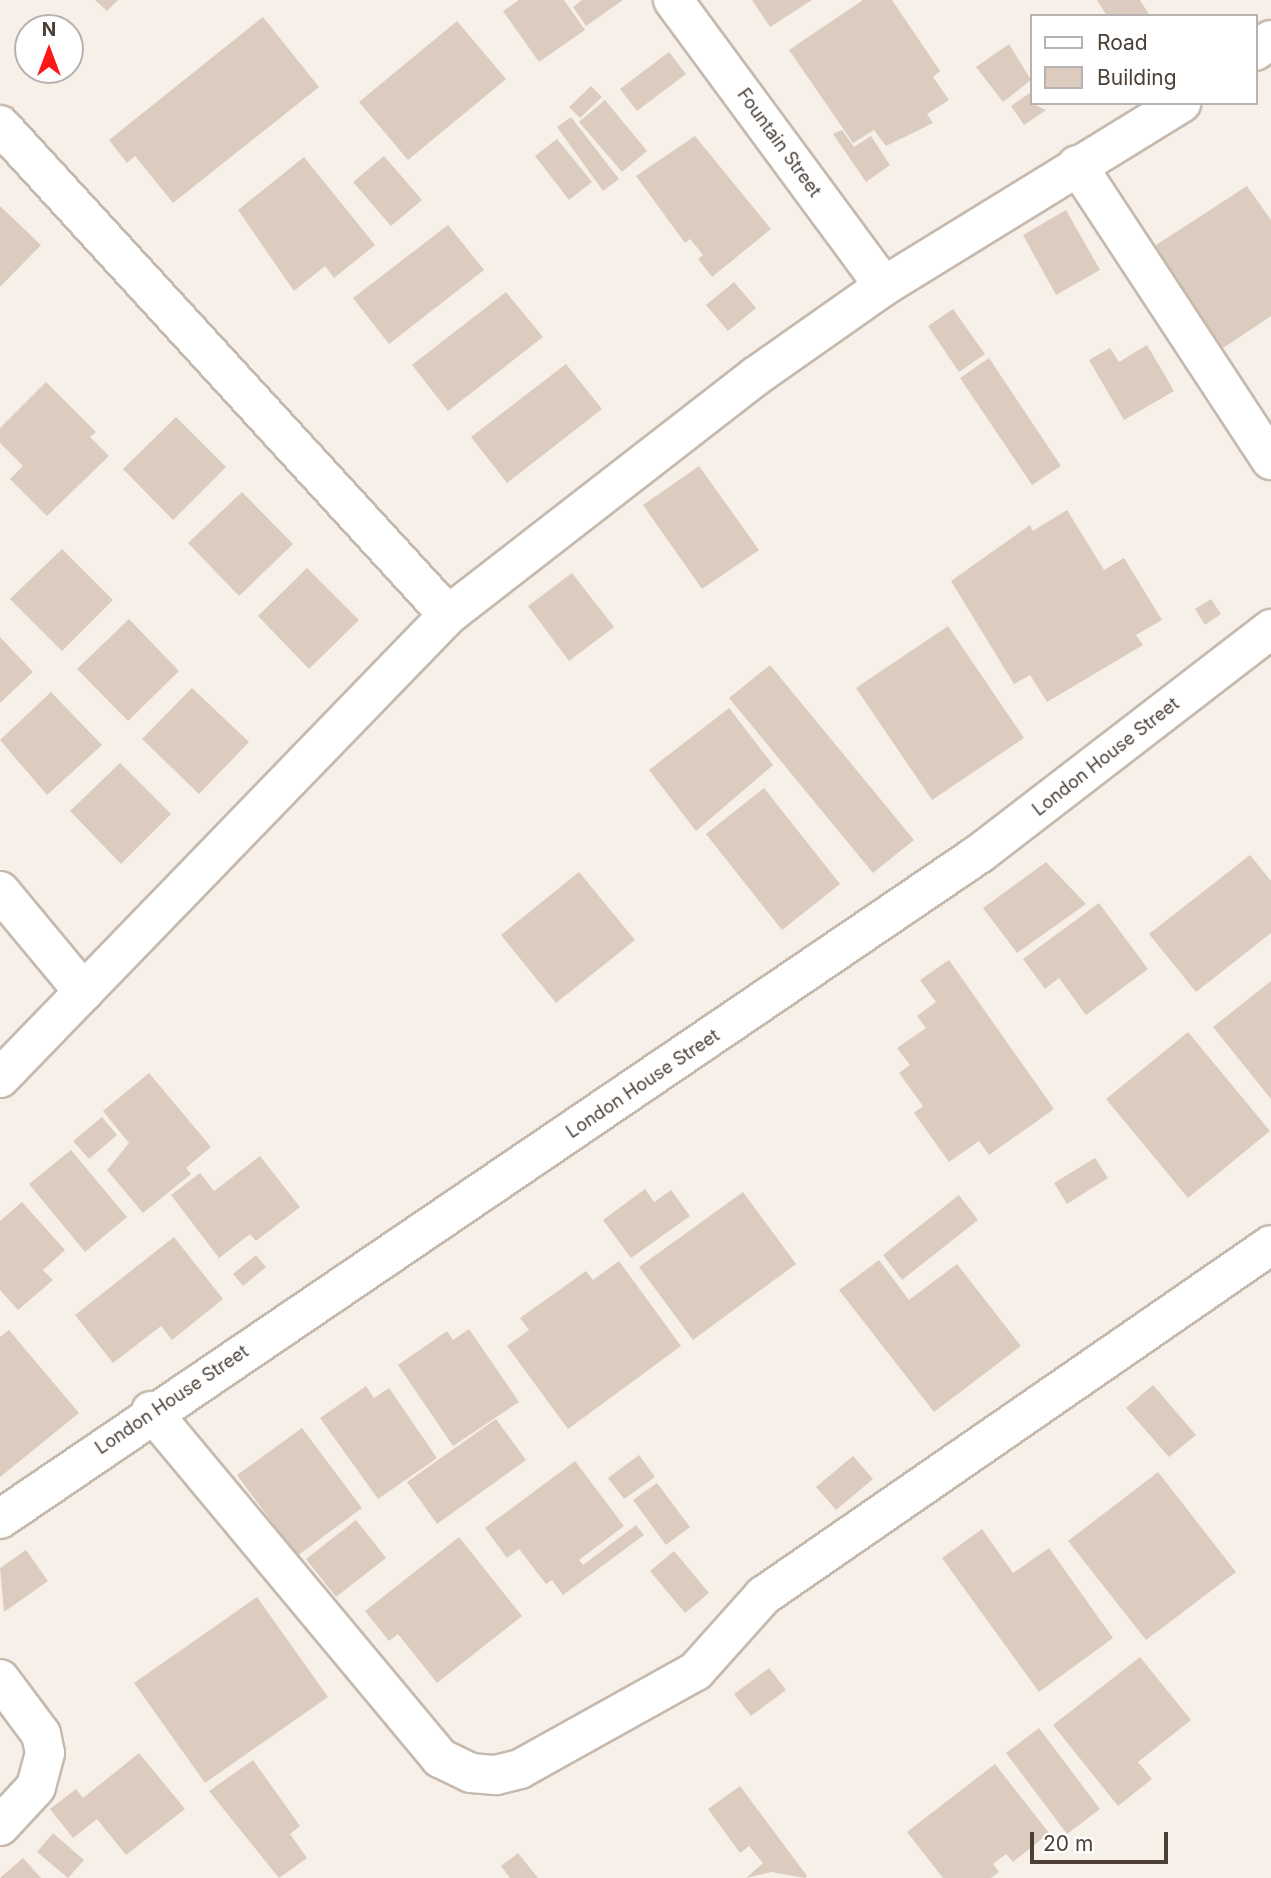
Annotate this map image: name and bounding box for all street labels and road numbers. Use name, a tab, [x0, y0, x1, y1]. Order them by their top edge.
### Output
street label: Fountain Street	[732, 85, 826, 201]
street label: London House Street	[1029, 693, 1183, 821]
street label: London House Street	[562, 1025, 724, 1143]
street label: London House Street	[91, 1341, 253, 1459]

